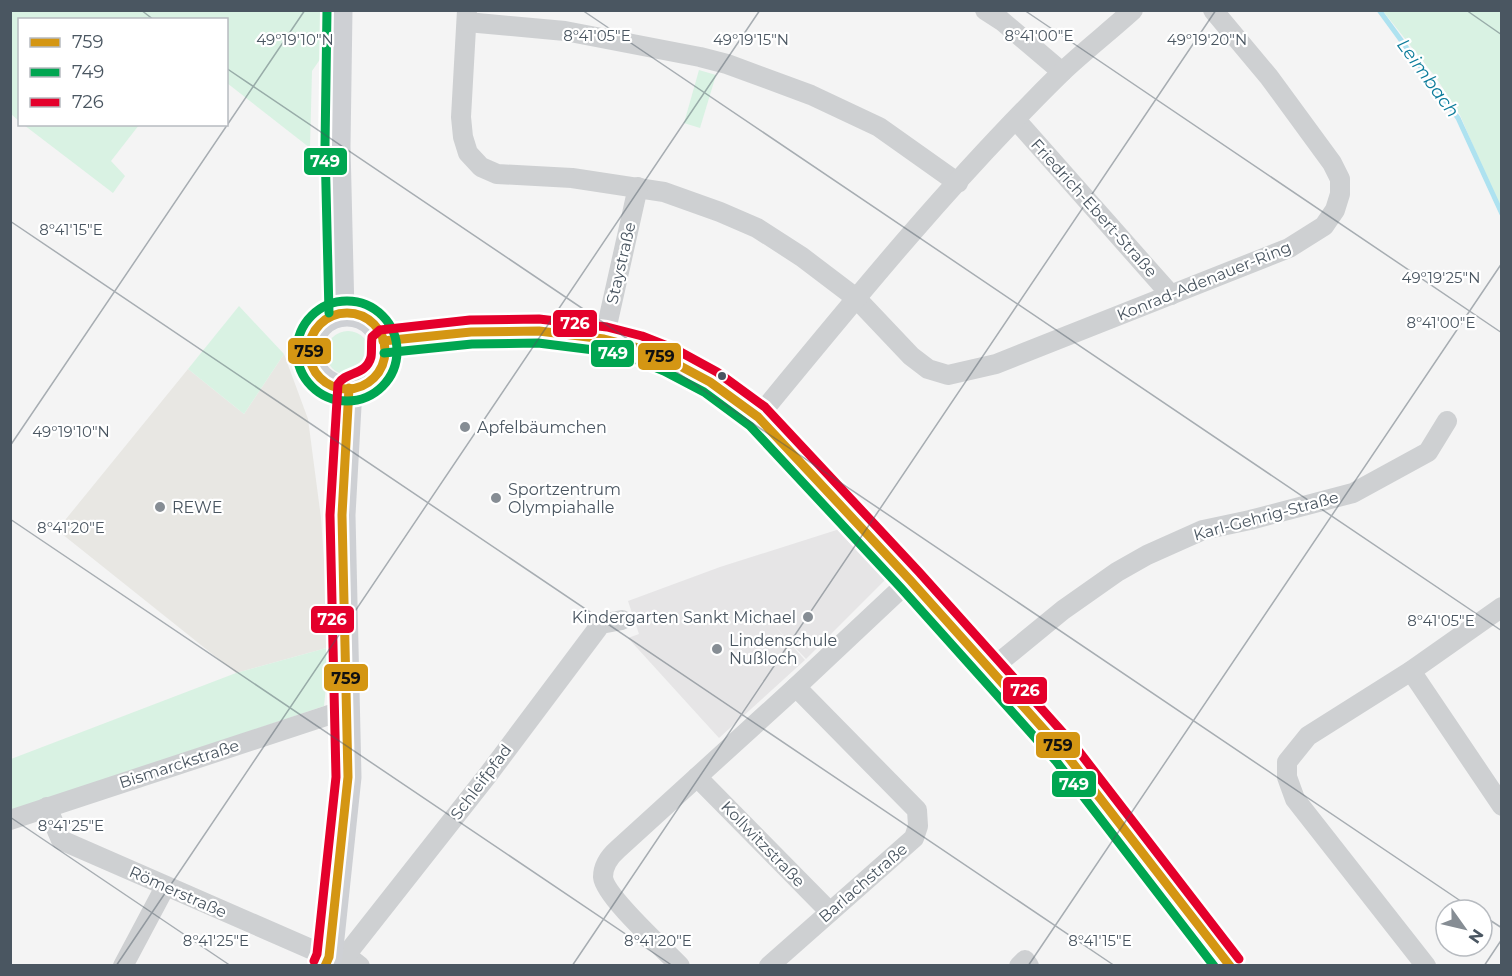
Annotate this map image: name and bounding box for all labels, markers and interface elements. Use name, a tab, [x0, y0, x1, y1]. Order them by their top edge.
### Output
legend	[18, 18, 228, 126]
text: 8°41'05"E	[563, 26, 631, 45]
text: 8°41'00"E	[1005, 26, 1073, 45]
text: 49°19'10"N	[256, 30, 334, 49]
text: 49°19'15"N	[713, 30, 789, 49]
text: 49°19'20"N	[1167, 30, 1247, 49]
text: 759	[72, 31, 103, 53]
water label: Leimbach	[1392, 34, 1464, 122]
text: 749	[72, 61, 104, 83]
text: 726	[72, 91, 104, 113]
street label: Friedrich-Ebert-Straße	[1027, 135, 1161, 281]
line badge: 749	[303, 147, 348, 176]
text: 749	[310, 152, 340, 171]
text: 8°41'15"E	[39, 220, 103, 239]
street label: Staystraße	[602, 220, 640, 306]
street label: Konrad-Adenauer-Ring	[1114, 237, 1294, 325]
text: 49°19'25"N	[1402, 268, 1480, 287]
line badge: 726	[552, 309, 598, 338]
text: 8°41'00"E	[1407, 313, 1475, 332]
text: 726	[560, 314, 590, 333]
line badge: 759	[287, 337, 332, 365]
line badge: 749	[590, 339, 635, 368]
text: 759	[294, 342, 324, 361]
line badge: 759	[637, 342, 682, 371]
text: 749	[598, 344, 628, 363]
text: 759	[645, 347, 675, 366]
unlabelled marker	[716, 370, 728, 382]
place label: Apfelbäumchen	[477, 418, 607, 437]
marker: Apfelbäumchen	[458, 420, 472, 434]
text: 49°19'10"N	[32, 422, 110, 441]
place label: Sportzentrum Olympiahalle	[508, 480, 621, 517]
street label: Karl-Gehrig-Straße	[1191, 487, 1341, 545]
marker: Sportzentrum Olympiahalle	[489, 491, 503, 505]
place label: REWE	[172, 498, 222, 517]
marker: REWE	[153, 500, 167, 514]
text: 8°41'20"E	[37, 518, 105, 537]
line badge: 726	[310, 605, 355, 634]
place label: Kindergarten Sankt Michael	[572, 608, 796, 627]
text: 726	[317, 610, 347, 629]
marker: Kindergarten Sankt Michael	[801, 610, 815, 624]
text: 8°41'05"E	[1407, 611, 1475, 630]
place label: Lindenschule Nußloch	[729, 631, 837, 668]
marker: Lindenschule Nußloch	[710, 642, 724, 656]
line badge: 759	[323, 663, 369, 692]
text: 759	[331, 669, 361, 688]
line badge: 726	[1002, 676, 1048, 705]
text: 726	[1010, 681, 1040, 700]
line badge: 759	[1035, 731, 1081, 759]
street label: Bismarckstraße	[117, 736, 241, 792]
text: 759	[1043, 736, 1073, 755]
street label: Schleifpfad	[446, 740, 516, 824]
line badge: 749	[1051, 770, 1097, 798]
text: 749	[1059, 775, 1089, 794]
street label: Kollwitzstraße	[717, 797, 809, 891]
text: 8°41'25"E	[38, 816, 104, 835]
street label: Barlachstraße	[815, 839, 911, 927]
street label: Römerstraße	[126, 862, 230, 922]
north arrow	[1434, 898, 1494, 958]
text: N	[1465, 925, 1488, 947]
text: 8°41'25"E	[183, 931, 249, 950]
text: 8°41'20"E	[624, 931, 692, 950]
text: 8°41'15"E	[1068, 931, 1132, 950]

